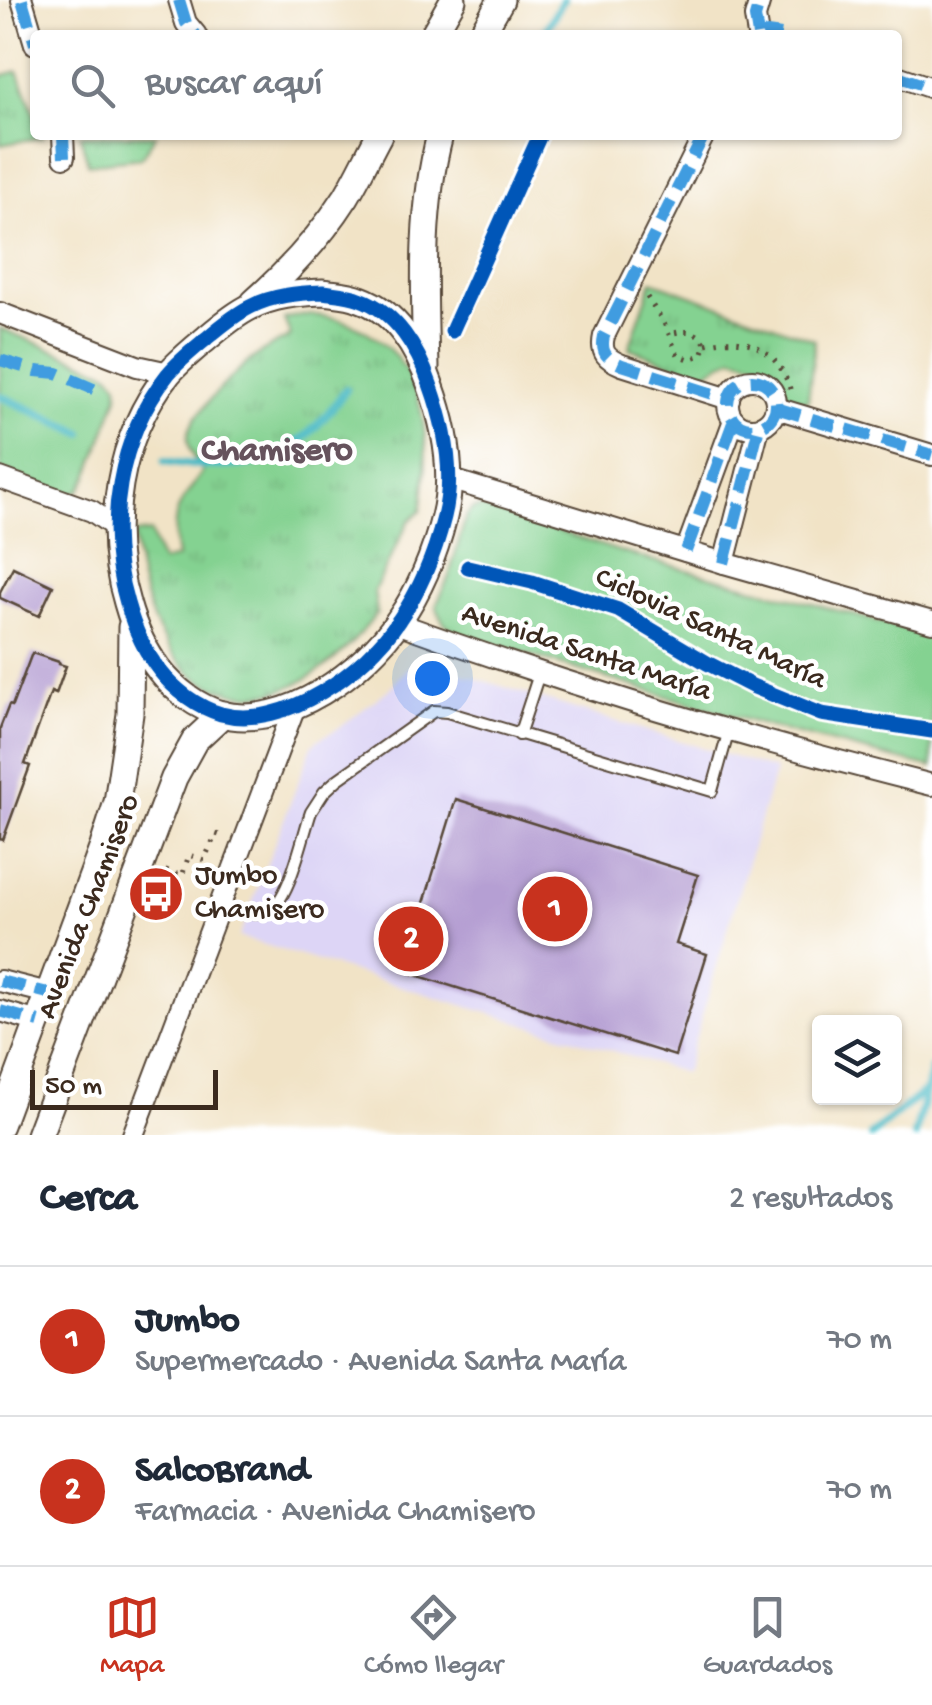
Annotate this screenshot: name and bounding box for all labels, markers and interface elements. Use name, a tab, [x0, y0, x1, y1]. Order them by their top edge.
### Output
search box	[30, 30, 902, 140]
icon: search	[65, 58, 120, 113]
text: Buscar aquí	[145, 63, 323, 107]
district label: Chamisero	[201, 432, 353, 473]
street label: Ciclovia Santa María	[589, 561, 832, 699]
street label: Avenida Santa María	[457, 597, 717, 711]
your location	[407, 653, 458, 704]
street label: Avenida Chamisero	[31, 790, 149, 1024]
place label: Jumbo Chamisero	[195, 860, 325, 929]
bus stop icon: Jumbo Chamisero	[126, 864, 186, 924]
pin: 1	[522, 872, 588, 946]
pin: 2	[378, 902, 444, 976]
map controls	[812, 1015, 902, 1105]
button: layers	[812, 1015, 902, 1105]
scale bar	[30, 1065, 218, 1110]
text: 50 m	[45, 1071, 102, 1104]
text: Cerca	[40, 1176, 137, 1225]
text: 2 resultados	[729, 1181, 892, 1219]
text: Jumbo	[135, 1300, 240, 1344]
text: 1	[66, 1322, 79, 1360]
text: 70 m	[827, 1322, 892, 1360]
text: Supermercado · Avenida Santa María	[135, 1344, 626, 1382]
text: SalcoBrand	[135, 1450, 309, 1494]
text: 2	[65, 1472, 80, 1510]
text: 70 m	[827, 1472, 892, 1510]
text: Farmacia · Avenida Chamisero	[135, 1494, 536, 1532]
tab: Mapa	[100, 1590, 164, 1683]
tab: Cómo llegar	[364, 1590, 503, 1683]
tab: Guardados	[703, 1590, 832, 1683]

